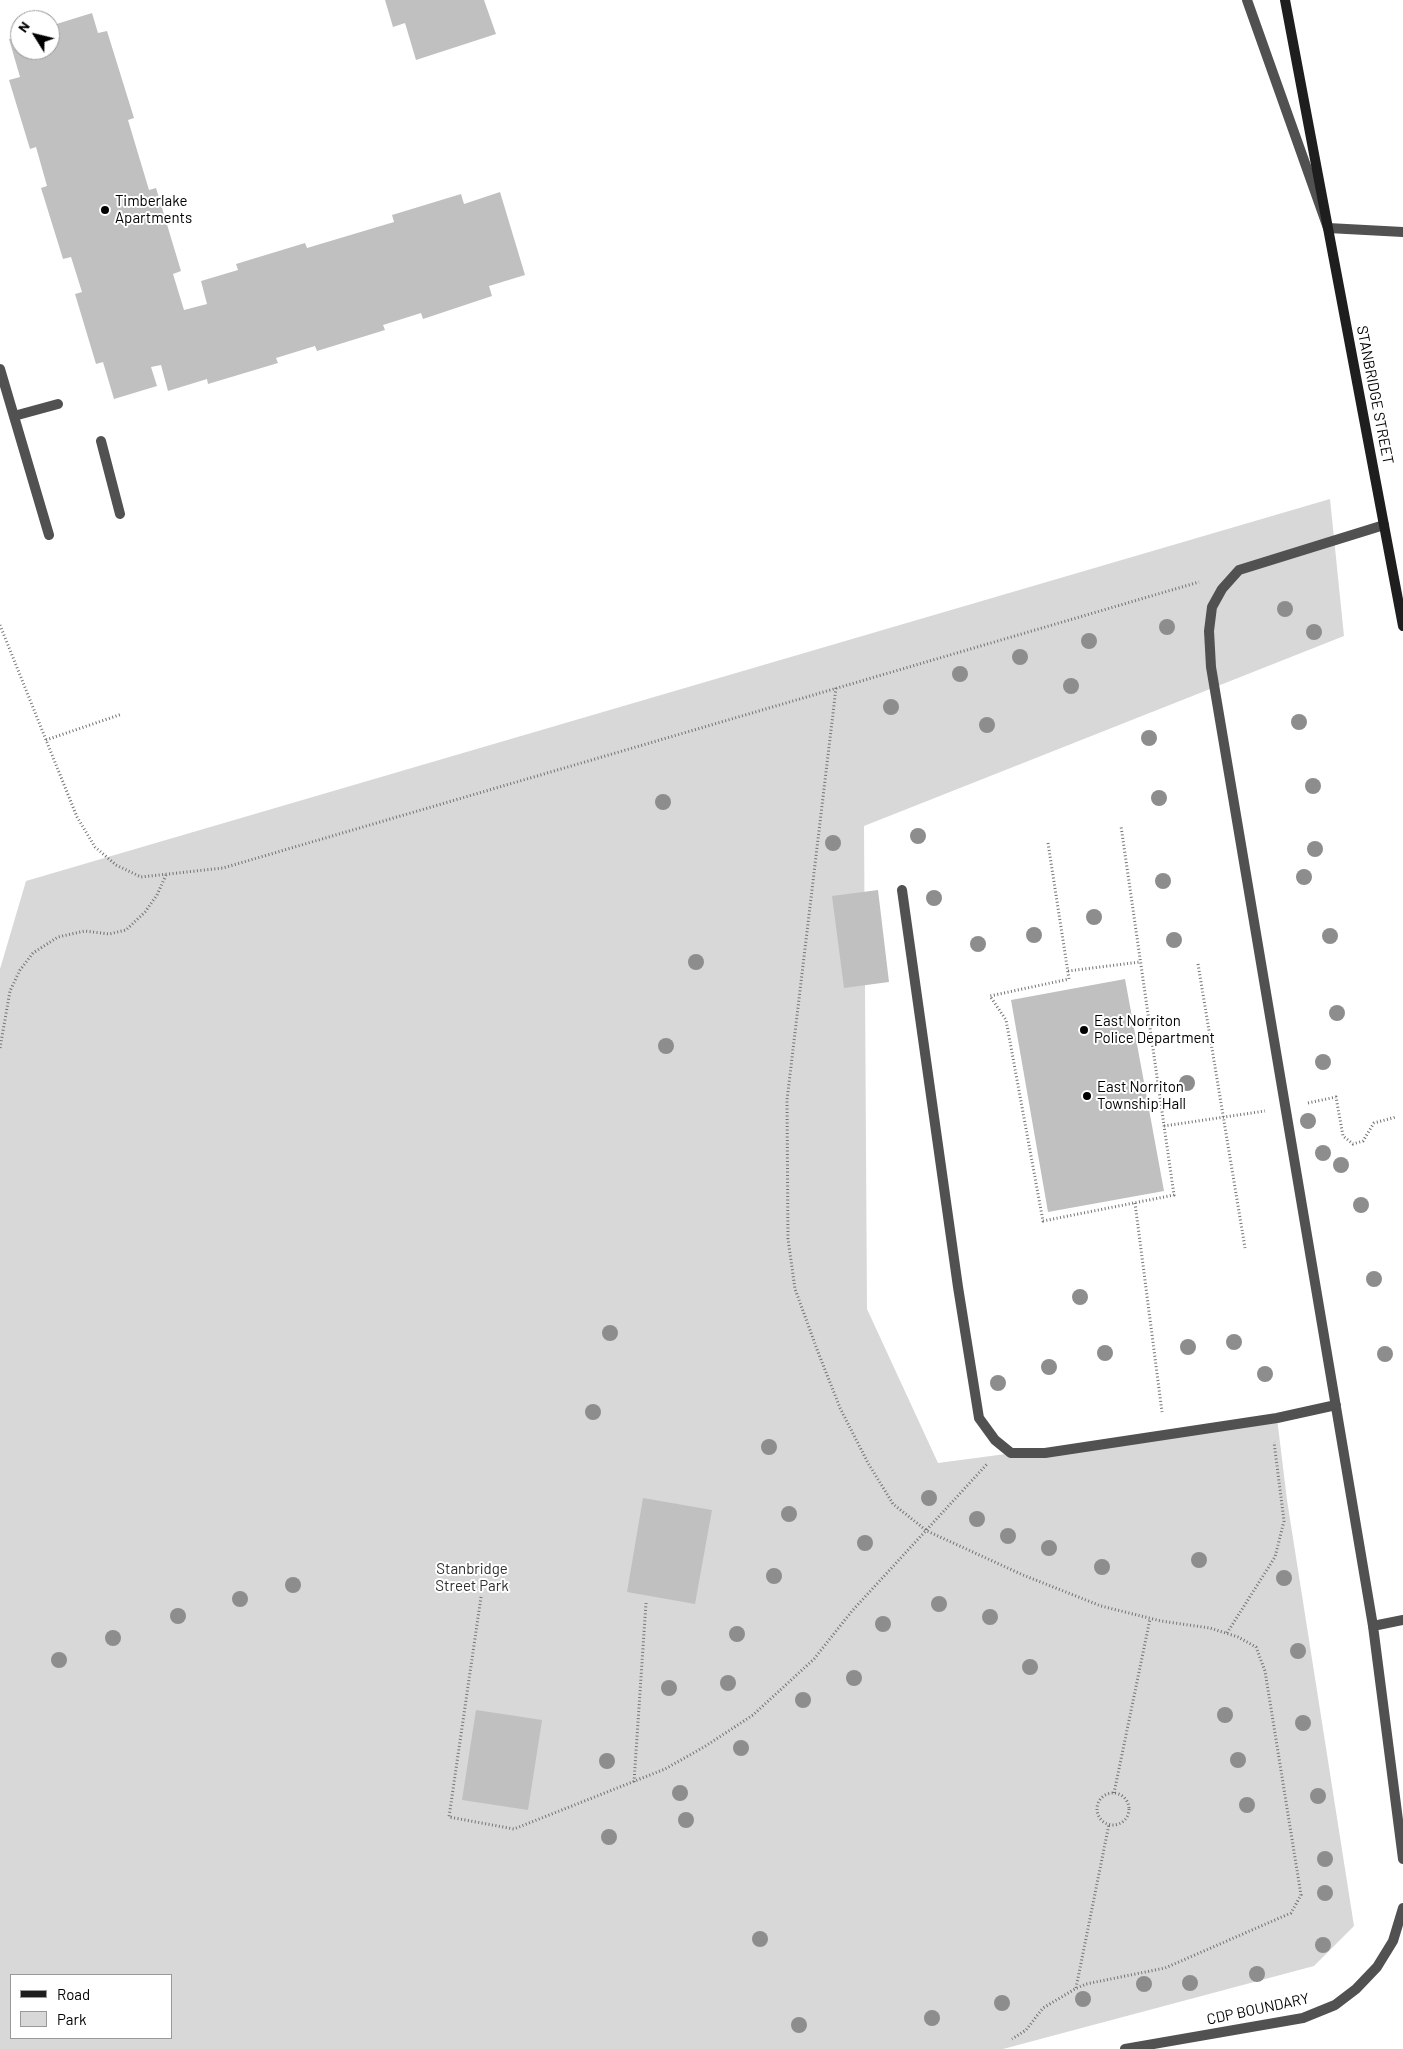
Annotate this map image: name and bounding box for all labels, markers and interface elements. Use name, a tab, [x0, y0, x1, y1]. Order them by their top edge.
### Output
north arrow	[10, 10, 60, 60]
text: N	[14, 18, 33, 35]
place label: Timberlake Apartments	[115, 192, 192, 227]
marker: Timberlake Apartments	[99, 204, 111, 216]
street label: STANBRIDGE STREET	[1353, 324, 1397, 466]
place label: East Norriton Police Department	[1094, 1012, 1215, 1047]
marker: East Norriton Police Department	[1078, 1024, 1090, 1036]
place label: East Norriton Township Hall	[1097, 1078, 1186, 1113]
marker: East Norriton Township Hall	[1081, 1090, 1093, 1102]
park label: Stanbridge Street Park	[435, 1560, 509, 1595]
legend	[10, 1974, 172, 2039]
text: Road	[57, 1985, 90, 2003]
street label: CDP BOUNDARY	[1205, 1989, 1311, 2029]
text: Park	[57, 2010, 86, 2028]

